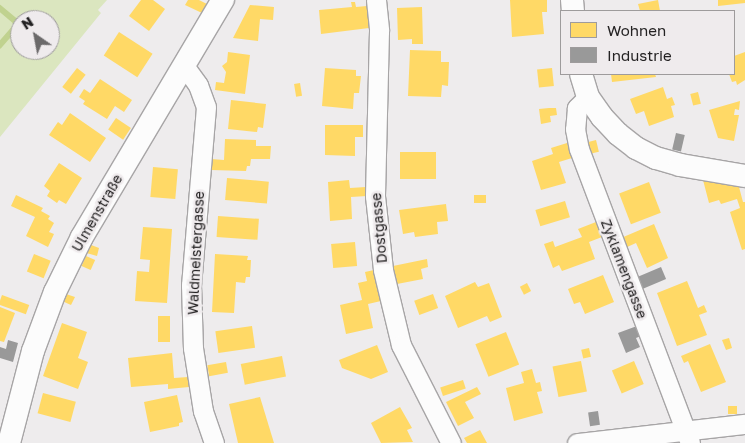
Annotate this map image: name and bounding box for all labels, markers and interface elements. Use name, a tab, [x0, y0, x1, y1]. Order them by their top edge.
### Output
north arrow	[10, 10, 60, 60]
legend	[560, 10, 735, 75]
text: N	[18, 13, 36, 33]
text: Wohnen	[607, 21, 666, 39]
text: Industrie	[607, 46, 672, 64]
street label: Ulmenstraße	[68, 171, 126, 255]
street label: Waldmeistergasse	[184, 191, 208, 315]
street label: Dostgasse	[368, 192, 390, 264]
street label: Zyklamengasse	[597, 217, 651, 321]

